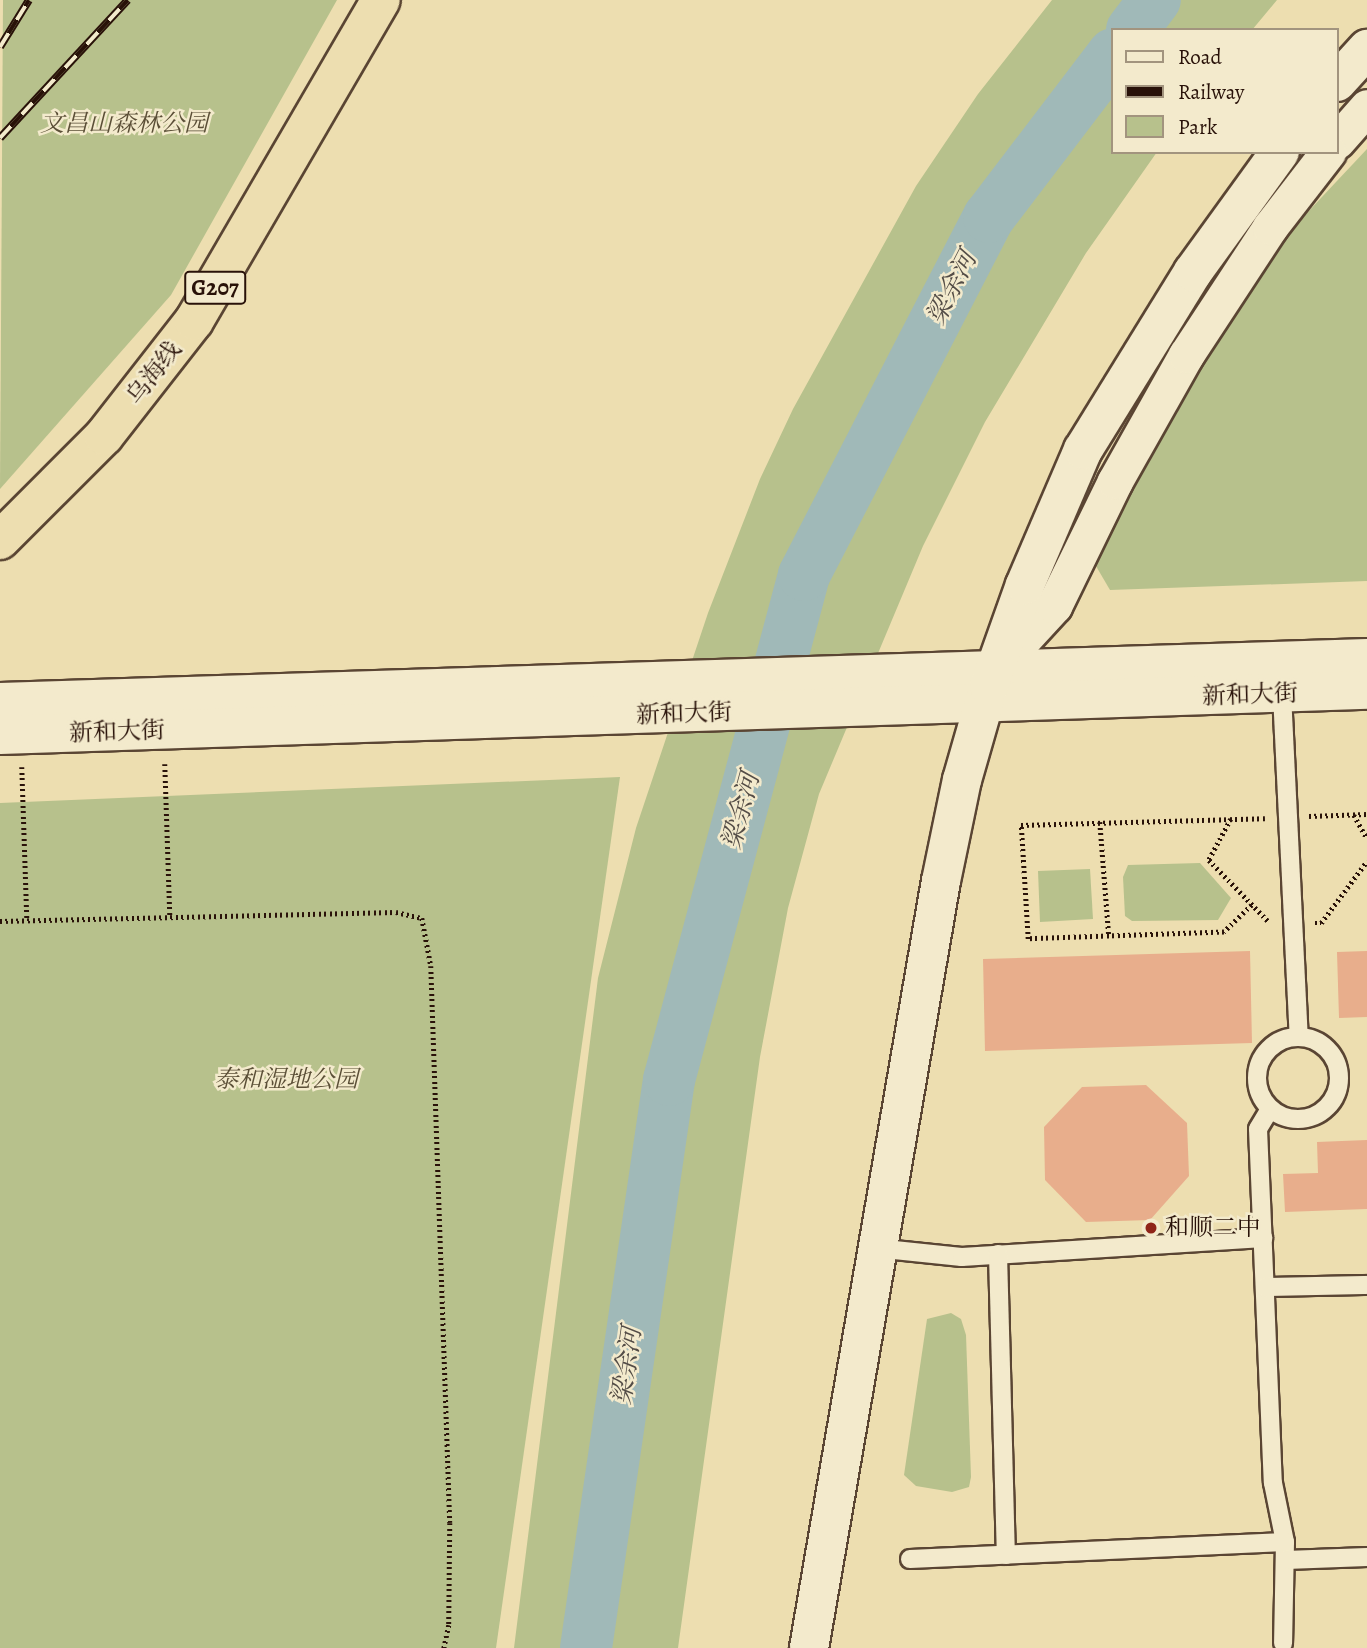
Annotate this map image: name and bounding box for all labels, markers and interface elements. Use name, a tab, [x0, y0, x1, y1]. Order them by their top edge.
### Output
legend	[1112, 28, 1339, 154]
text: Road	[1178, 43, 1222, 71]
text: Railway	[1178, 78, 1244, 106]
park label: 文昌山森林公园	[40, 110, 208, 138]
text: Park	[1178, 113, 1217, 141]
water label: 梁余河	[920, 246, 984, 330]
road number: G207	[184, 268, 246, 308]
street label: 乌海线	[120, 336, 188, 410]
street label: 新和大街	[1202, 679, 1298, 711]
street label: 新和大街	[636, 698, 732, 730]
street label: 新和大街	[69, 716, 165, 748]
water label: 梁余河	[716, 769, 766, 853]
park label: 泰和湿地公园	[214, 1066, 358, 1094]
place label: 和顺二中	[1165, 1214, 1261, 1242]
marker: 和顺二中	[1143, 1220, 1159, 1236]
water label: 梁余河	[606, 1325, 648, 1407]

